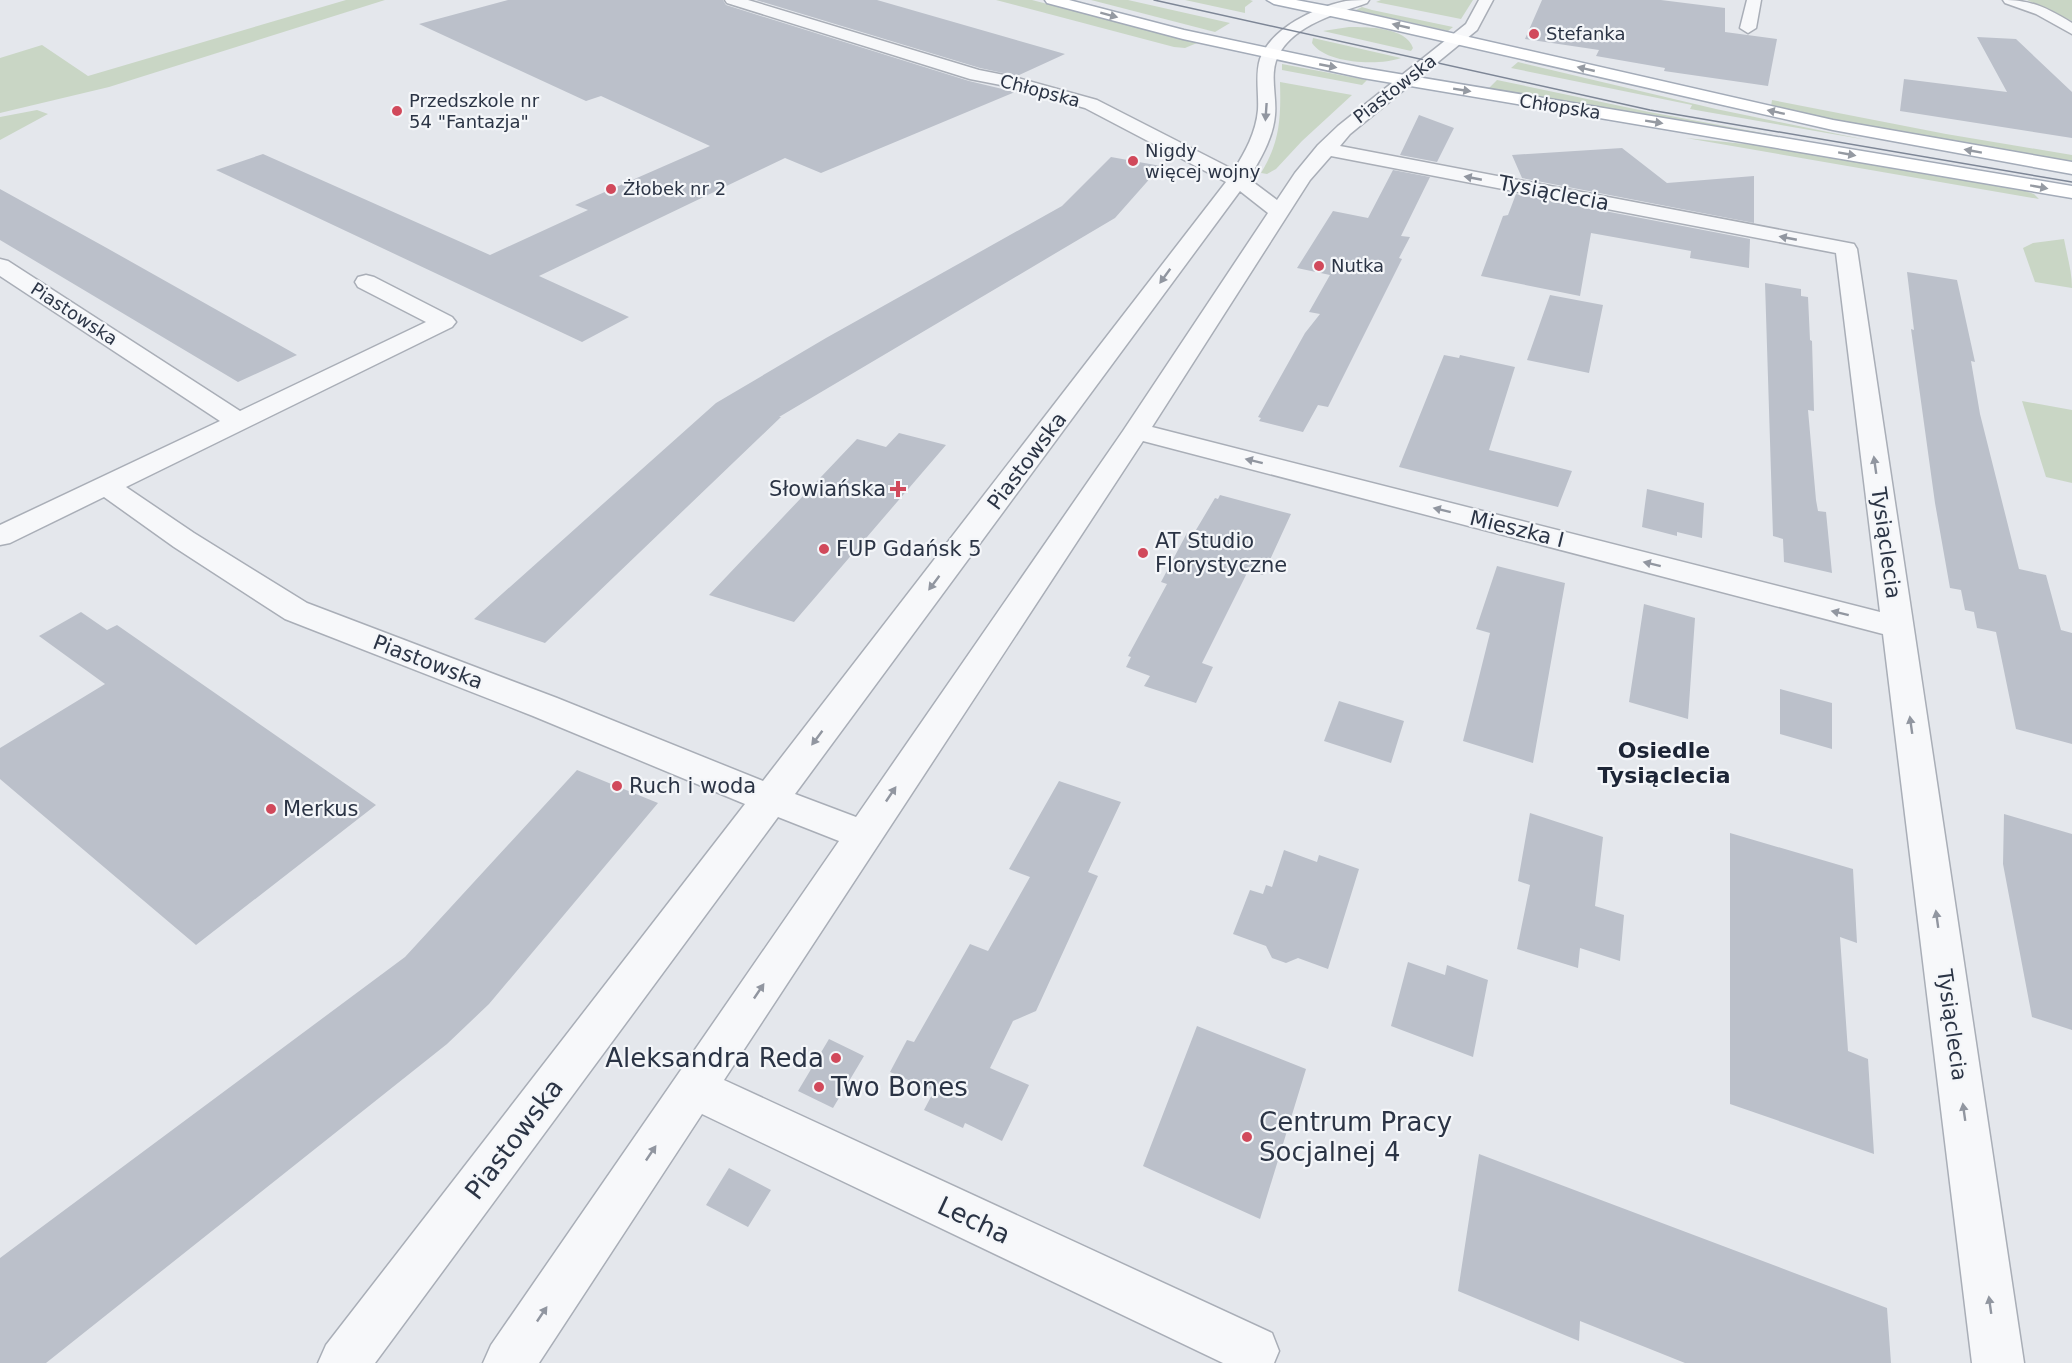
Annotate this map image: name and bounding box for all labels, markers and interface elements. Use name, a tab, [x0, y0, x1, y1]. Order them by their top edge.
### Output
one-way arrow	[1100, 10, 1118, 20]
one-way arrow	[1392, 21, 1411, 30]
place label: Stefanka	[1546, 23, 1625, 44]
marker: Stefanka	[1527, 27, 1541, 41]
street label: Piastowska	[1349, 50, 1440, 127]
one-way arrow	[1318, 62, 1337, 71]
one-way arrow	[1577, 63, 1595, 73]
street label: Chłopska	[998, 70, 1082, 111]
one-way arrow	[1453, 86, 1472, 95]
place label: Przedszkole nr 54 "Fantazja"	[409, 90, 540, 132]
street label: Chłopska	[1518, 90, 1602, 123]
one-way arrow	[1261, 103, 1271, 122]
marker: Przedszkole nr 54 "Fantazja"	[390, 104, 404, 118]
one-way arrow	[1767, 107, 1785, 117]
one-way arrow	[1645, 118, 1664, 127]
place label: Nigdy więcej wojny	[1145, 140, 1261, 182]
one-way arrow	[1963, 146, 1982, 155]
one-way arrow	[1837, 150, 1856, 159]
marker: Nigdy więcej wojny	[1126, 154, 1140, 168]
street label: Tysiąclecia	[1496, 170, 1611, 215]
one-way arrow	[1463, 173, 1482, 182]
place label: Żłobek nr 2	[623, 178, 726, 199]
marker: Żłobek nr 2	[604, 182, 618, 196]
one-way arrow	[2030, 182, 2049, 191]
one-way arrow	[1778, 233, 1797, 242]
place label: Nutka	[1331, 255, 1384, 276]
marker: Nutka	[1312, 259, 1326, 273]
one-way arrow	[1159, 267, 1171, 283]
street label: Piastowska	[27, 278, 122, 349]
street label: Piastowska	[983, 408, 1071, 514]
one-way arrow	[1870, 455, 1880, 474]
one-way arrow	[1244, 456, 1263, 466]
place label: Słowiańska	[769, 477, 886, 501]
marker: Słowiańska	[891, 482, 905, 496]
street label: Tysiąclecia	[1866, 485, 1906, 600]
one-way arrow	[1433, 505, 1451, 514]
street label: Mieszka I	[1467, 506, 1567, 552]
place label: AT Studio Florystyczne	[1155, 529, 1287, 577]
place label: FUP Gdańsk 5	[836, 537, 982, 561]
marker: FUP Gdańsk 5	[817, 542, 831, 556]
marker: AT Studio Florystyczne	[1136, 546, 1150, 560]
one-way arrow	[1642, 558, 1661, 568]
one-way arrow	[928, 575, 941, 591]
one-way arrow	[1831, 607, 1850, 617]
street label: Piastowska	[370, 630, 486, 694]
one-way arrow	[1906, 716, 1915, 735]
one-way arrow	[811, 731, 823, 746]
district label: Osiedle Tysiąclecia	[1597, 738, 1731, 788]
place label: Ruch i woda	[629, 774, 756, 798]
marker: Ruch i woda	[610, 779, 624, 793]
one-way arrow	[885, 786, 897, 802]
place label: Merkus	[283, 797, 358, 821]
marker: Merkus	[264, 802, 278, 816]
one-way arrow	[1932, 909, 1941, 928]
street label: Tysiąclecia	[1932, 967, 1972, 1082]
one-way arrow	[753, 983, 765, 999]
place label: Aleksandra Reda	[605, 1043, 824, 1073]
marker: Aleksandra Reda	[829, 1051, 843, 1065]
place label: Two Bones	[830, 1072, 968, 1102]
street label: Piastowska	[459, 1073, 569, 1205]
marker: Two Bones	[812, 1080, 826, 1094]
one-way arrow	[1959, 1102, 1968, 1121]
place label: Centrum Pracy Socjalnej 4	[1259, 1107, 1452, 1167]
marker: Centrum Pracy Socjalnej 4	[1240, 1130, 1254, 1144]
one-way arrow	[645, 1145, 657, 1161]
street label: Lecha	[933, 1190, 1015, 1250]
one-way arrow	[1985, 1295, 1995, 1314]
one-way arrow	[536, 1307, 548, 1323]

